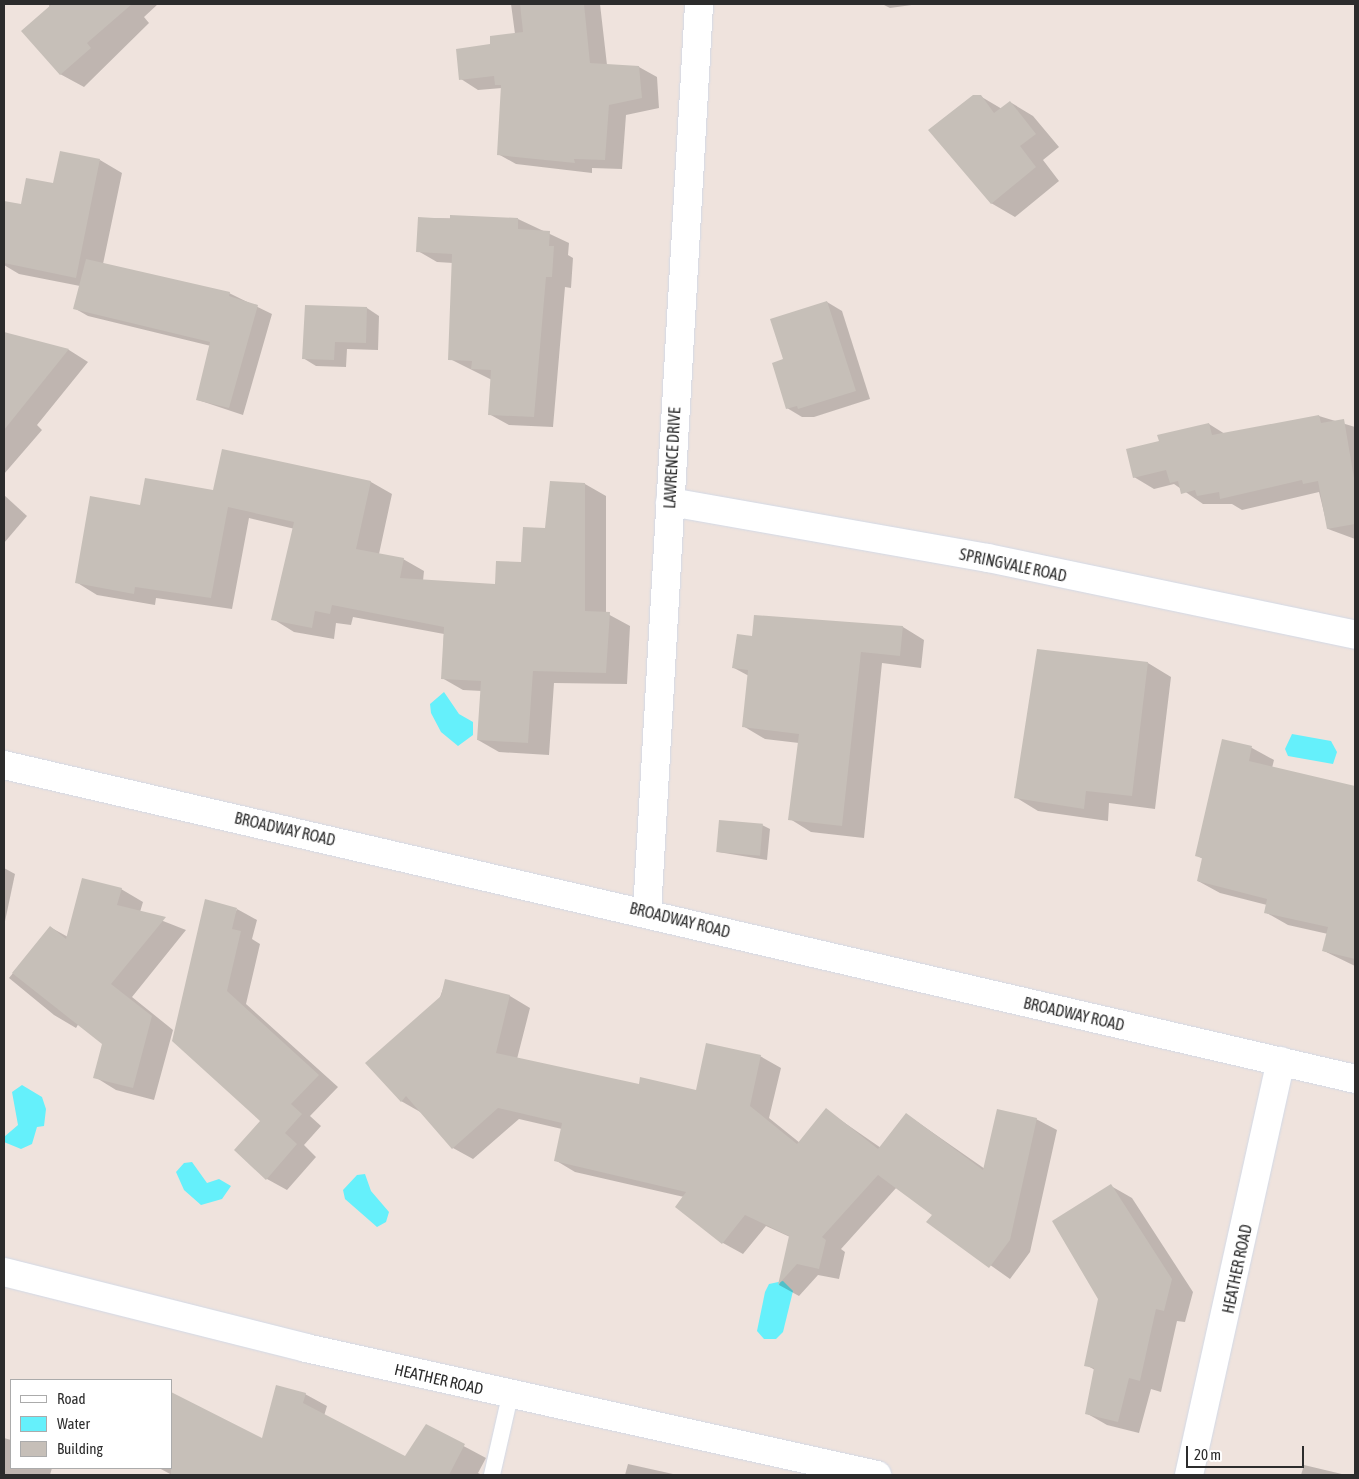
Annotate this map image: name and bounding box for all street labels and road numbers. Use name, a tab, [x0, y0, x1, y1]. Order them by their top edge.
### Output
street label: LAWRENCE DRIVE	[660, 407, 684, 509]
street label: SPRINGVALE ROAD	[958, 544, 1068, 586]
street label: BROADWAY ROAD	[233, 808, 337, 850]
street label: BROADWAY ROAD	[628, 898, 732, 942]
street label: BROADWAY ROAD	[1022, 993, 1126, 1035]
street label: HEATHER ROAD	[1218, 1223, 1256, 1315]
street label: HEATHER ROAD	[393, 1359, 485, 1399]

